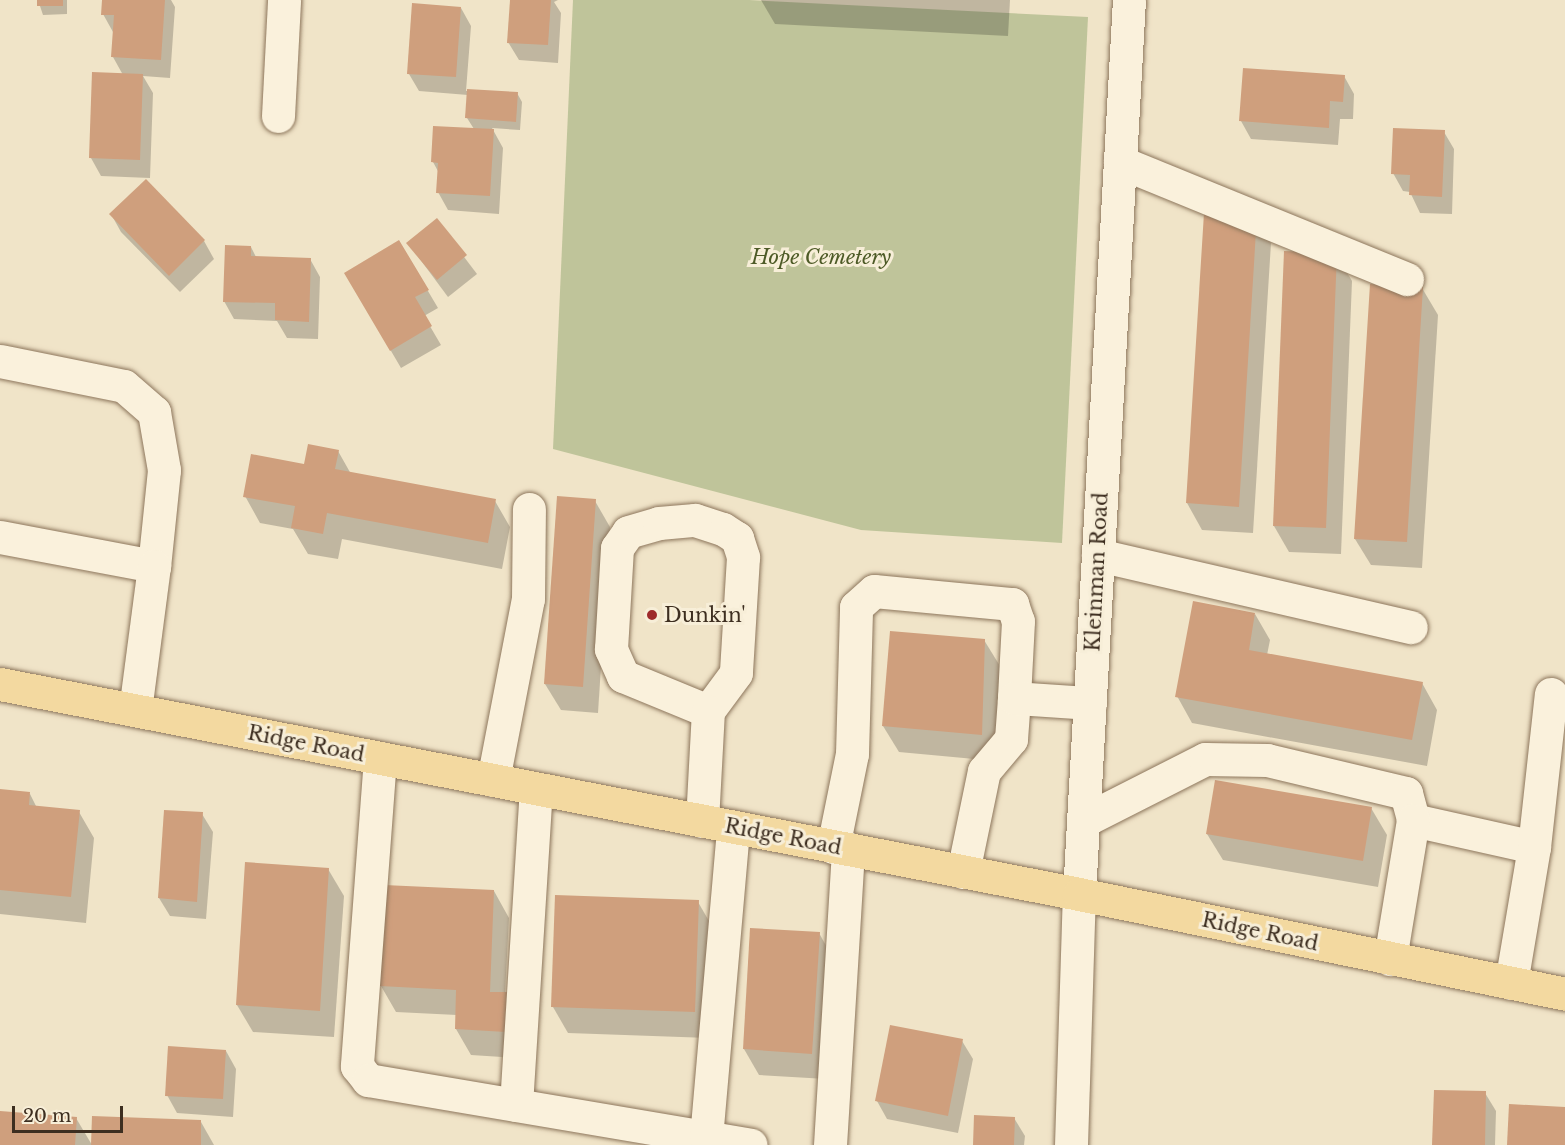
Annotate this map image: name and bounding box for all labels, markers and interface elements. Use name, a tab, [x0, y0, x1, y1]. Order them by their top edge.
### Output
park label: Hope Cemetery	[751, 245, 891, 269]
street label: Kleinman Road	[1081, 492, 1113, 652]
place label: Dunkin'	[664, 603, 746, 627]
marker: Dunkin'	[645, 608, 659, 622]
street label: Ridge Road	[246, 721, 366, 767]
street label: Ridge Road	[723, 814, 843, 860]
street label: Ridge Road	[1200, 908, 1320, 956]
scale bar	[15, 1094, 126, 1132]
text: 20 m	[23, 1105, 71, 1127]

